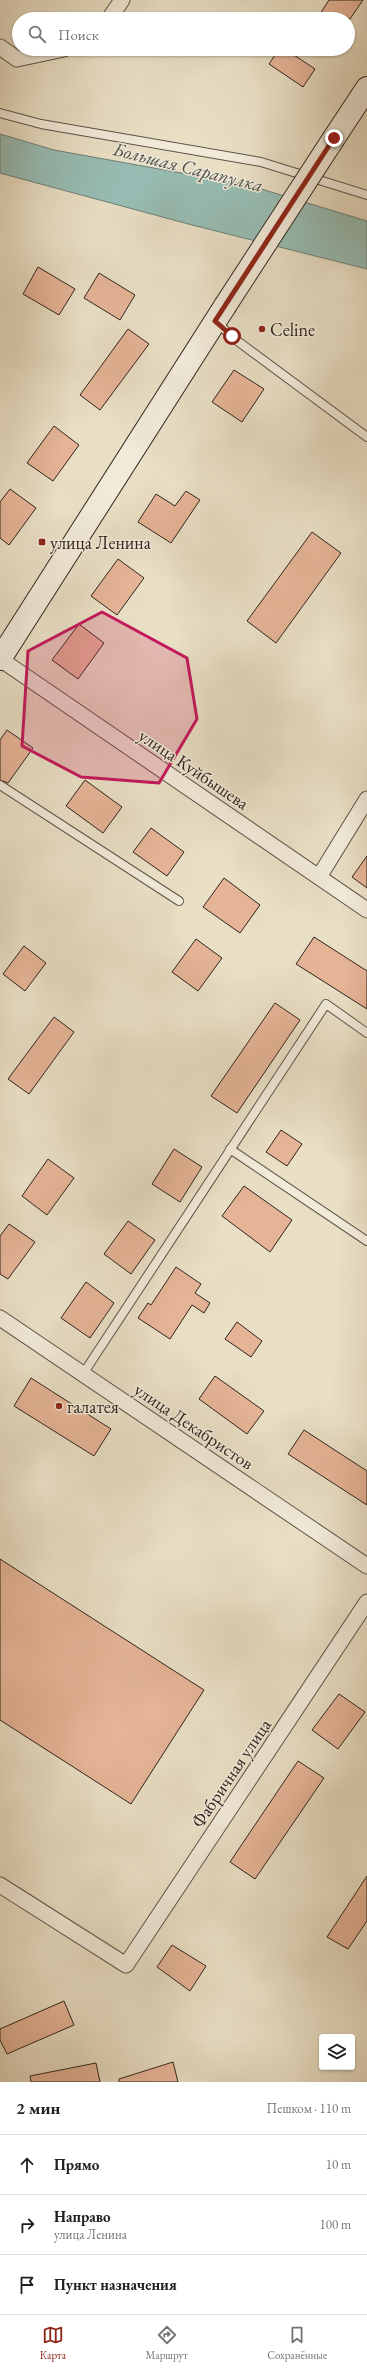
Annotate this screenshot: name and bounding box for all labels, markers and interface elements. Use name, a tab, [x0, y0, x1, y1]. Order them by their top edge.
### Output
search box	[12, 12, 355, 56]
icon: search	[26, 23, 48, 45]
text: Поиск	[58, 25, 99, 44]
route end	[325, 129, 343, 147]
water label: Большая Сарапулка	[109, 136, 266, 198]
place label: Celine	[270, 318, 315, 341]
marker: Celine	[257, 324, 267, 334]
route start	[223, 327, 241, 345]
place label: улица Ленина	[50, 531, 152, 554]
marker: улица Ленина	[37, 537, 47, 547]
street label: улица Куйбышева	[135, 724, 254, 815]
street label: улица Декабристов	[130, 1378, 258, 1475]
place label: галатея	[67, 1395, 119, 1418]
marker: галатея	[54, 1401, 64, 1411]
street label: Фабричная улица	[186, 1714, 276, 1832]
map controls	[319, 2034, 355, 2070]
button: layers	[319, 2034, 355, 2070]
text: 2 мин	[16, 2097, 60, 2119]
text: Пешком · 110 m	[267, 2100, 351, 2117]
icon: ahead	[16, 2154, 38, 2176]
text: Прямо	[54, 2155, 99, 2174]
text: 10 m	[326, 2156, 351, 2173]
text: Направо	[54, 2207, 111, 2226]
icon: right	[16, 2214, 38, 2236]
text: 100 m	[320, 2216, 351, 2233]
text: улица Ленина	[54, 2226, 127, 2243]
icon: arrive	[16, 2274, 38, 2296]
text: Пункт назначения	[54, 2275, 177, 2294]
tab: Карта	[40, 2324, 66, 2362]
tab: Маршрут	[146, 2324, 188, 2362]
tab: Сохранённые	[267, 2324, 327, 2362]

